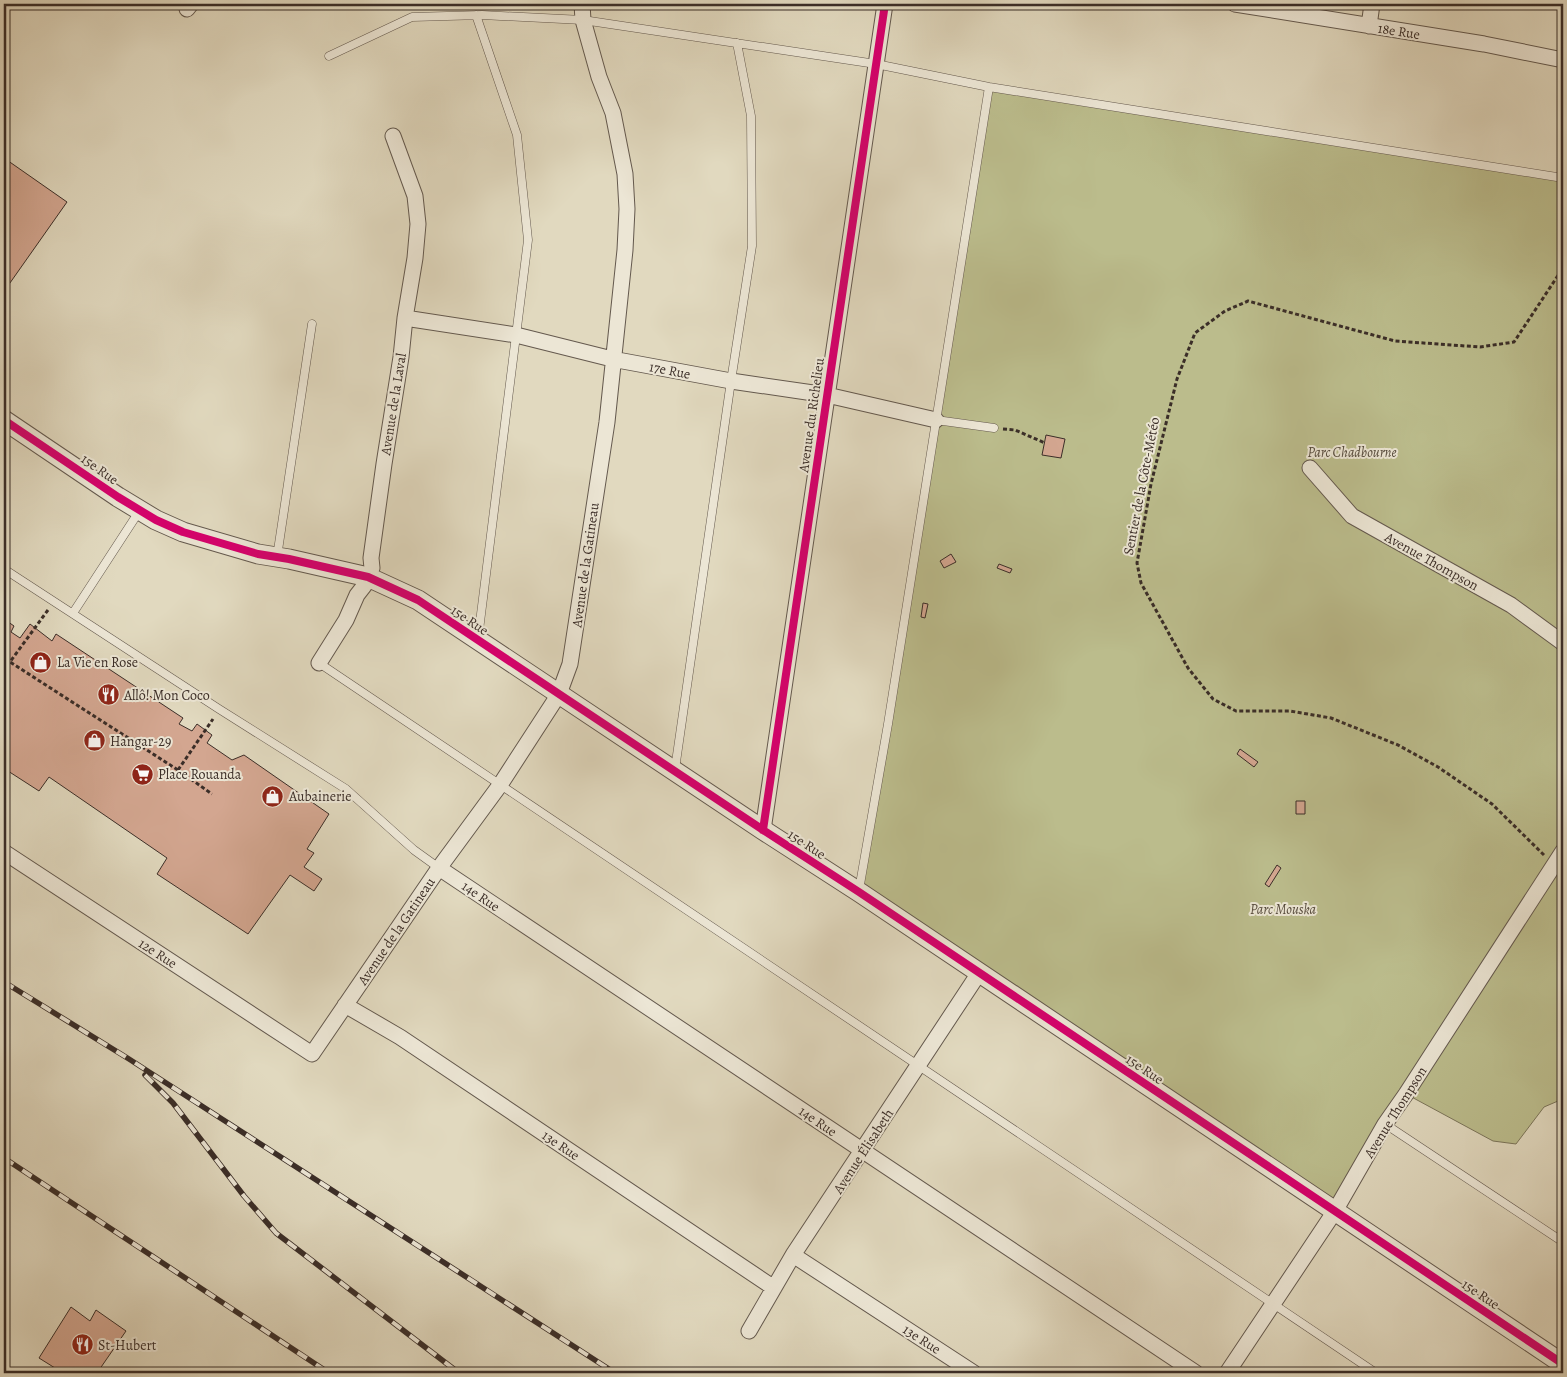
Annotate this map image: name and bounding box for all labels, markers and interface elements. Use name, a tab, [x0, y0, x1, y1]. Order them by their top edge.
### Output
street label: 18e Rue	[1376, 19, 1421, 44]
street label: Avenue de la Laval	[376, 351, 411, 457]
street label: Avenue du Richelieu	[794, 356, 829, 475]
street label: 17e Rue	[648, 357, 692, 384]
street label: Sentier de la Côte-Météo	[1119, 415, 1164, 557]
park label: Parc Chadbourne	[1308, 443, 1396, 462]
street label: 15e Rue	[77, 450, 122, 489]
street label: Avenue de la Gatineau	[567, 501, 604, 630]
street label: Avenue Thompson	[1381, 527, 1482, 595]
street label: 15e Rue	[447, 601, 492, 640]
shop icon: La Vie en Rose	[29, 650, 53, 674]
place label: La Vie en Rose	[57, 653, 138, 672]
restaurant icon: Allô! Mon Coco	[96, 683, 120, 707]
place label: Allô! Mon Coco	[123, 686, 210, 705]
shop icon: Hangar-29	[82, 729, 106, 753]
place label: Hangar-29	[110, 732, 171, 751]
supermarket icon: Place Rouanda	[130, 762, 154, 786]
place label: Place Rouanda	[158, 765, 242, 784]
shop icon: Aubainerie	[261, 784, 285, 808]
place label: Aubainerie	[288, 787, 352, 806]
street label: 15e Rue	[784, 825, 829, 864]
street label: Avenue de la Gatineau	[353, 873, 440, 990]
street label: 14e Rue	[458, 877, 504, 916]
park label: Parc Mouska	[1250, 900, 1316, 919]
street label: 12e Rue	[135, 934, 181, 973]
street label: 15e Rue	[1122, 1050, 1167, 1089]
street label: Avenue Thompson	[1359, 1063, 1431, 1163]
street label: 14e Rue	[795, 1102, 841, 1141]
street label: Avenue Élisabeth	[828, 1105, 898, 1198]
street label: 13e Rue	[538, 1126, 583, 1165]
street label: 15e Rue	[1458, 1275, 1503, 1314]
street label: 13e Rue	[899, 1320, 944, 1359]
restaurant icon: St-Hubert	[70, 1333, 94, 1357]
place label: St-Hubert	[98, 1336, 157, 1355]

